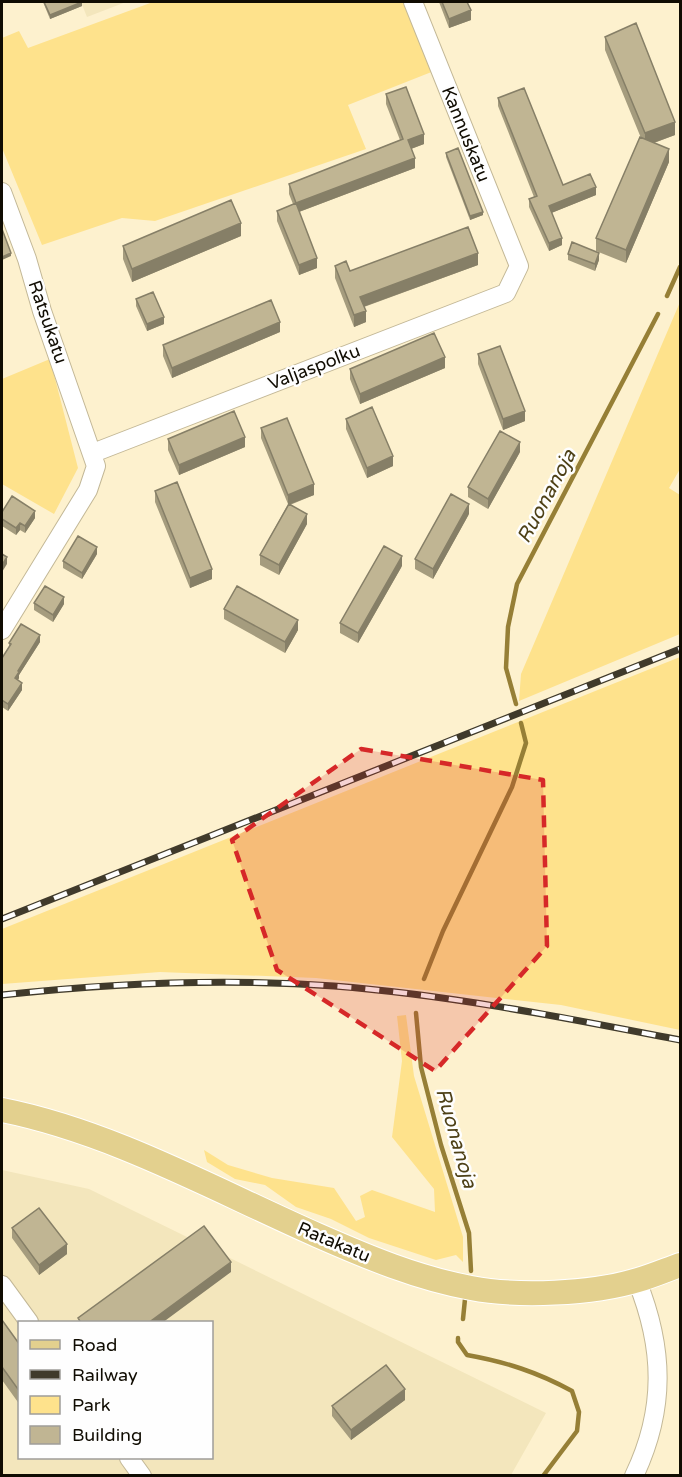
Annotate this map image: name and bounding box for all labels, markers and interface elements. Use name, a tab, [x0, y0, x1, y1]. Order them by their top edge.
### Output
street label: Kannuskatu	[437, 83, 495, 185]
street label: Ratsukatu	[24, 277, 72, 367]
street label: Valjaspolku	[265, 339, 363, 395]
water label: Ruonanoja	[512, 445, 582, 547]
water label: Ruonanoja	[430, 1086, 482, 1192]
street label: Ratakatu	[294, 1217, 374, 1267]
legend	[18, 1321, 213, 1459]
text: Road	[72, 1334, 117, 1356]
text: Railway	[72, 1364, 138, 1386]
text: Park	[72, 1394, 111, 1416]
text: Building	[72, 1424, 142, 1446]

